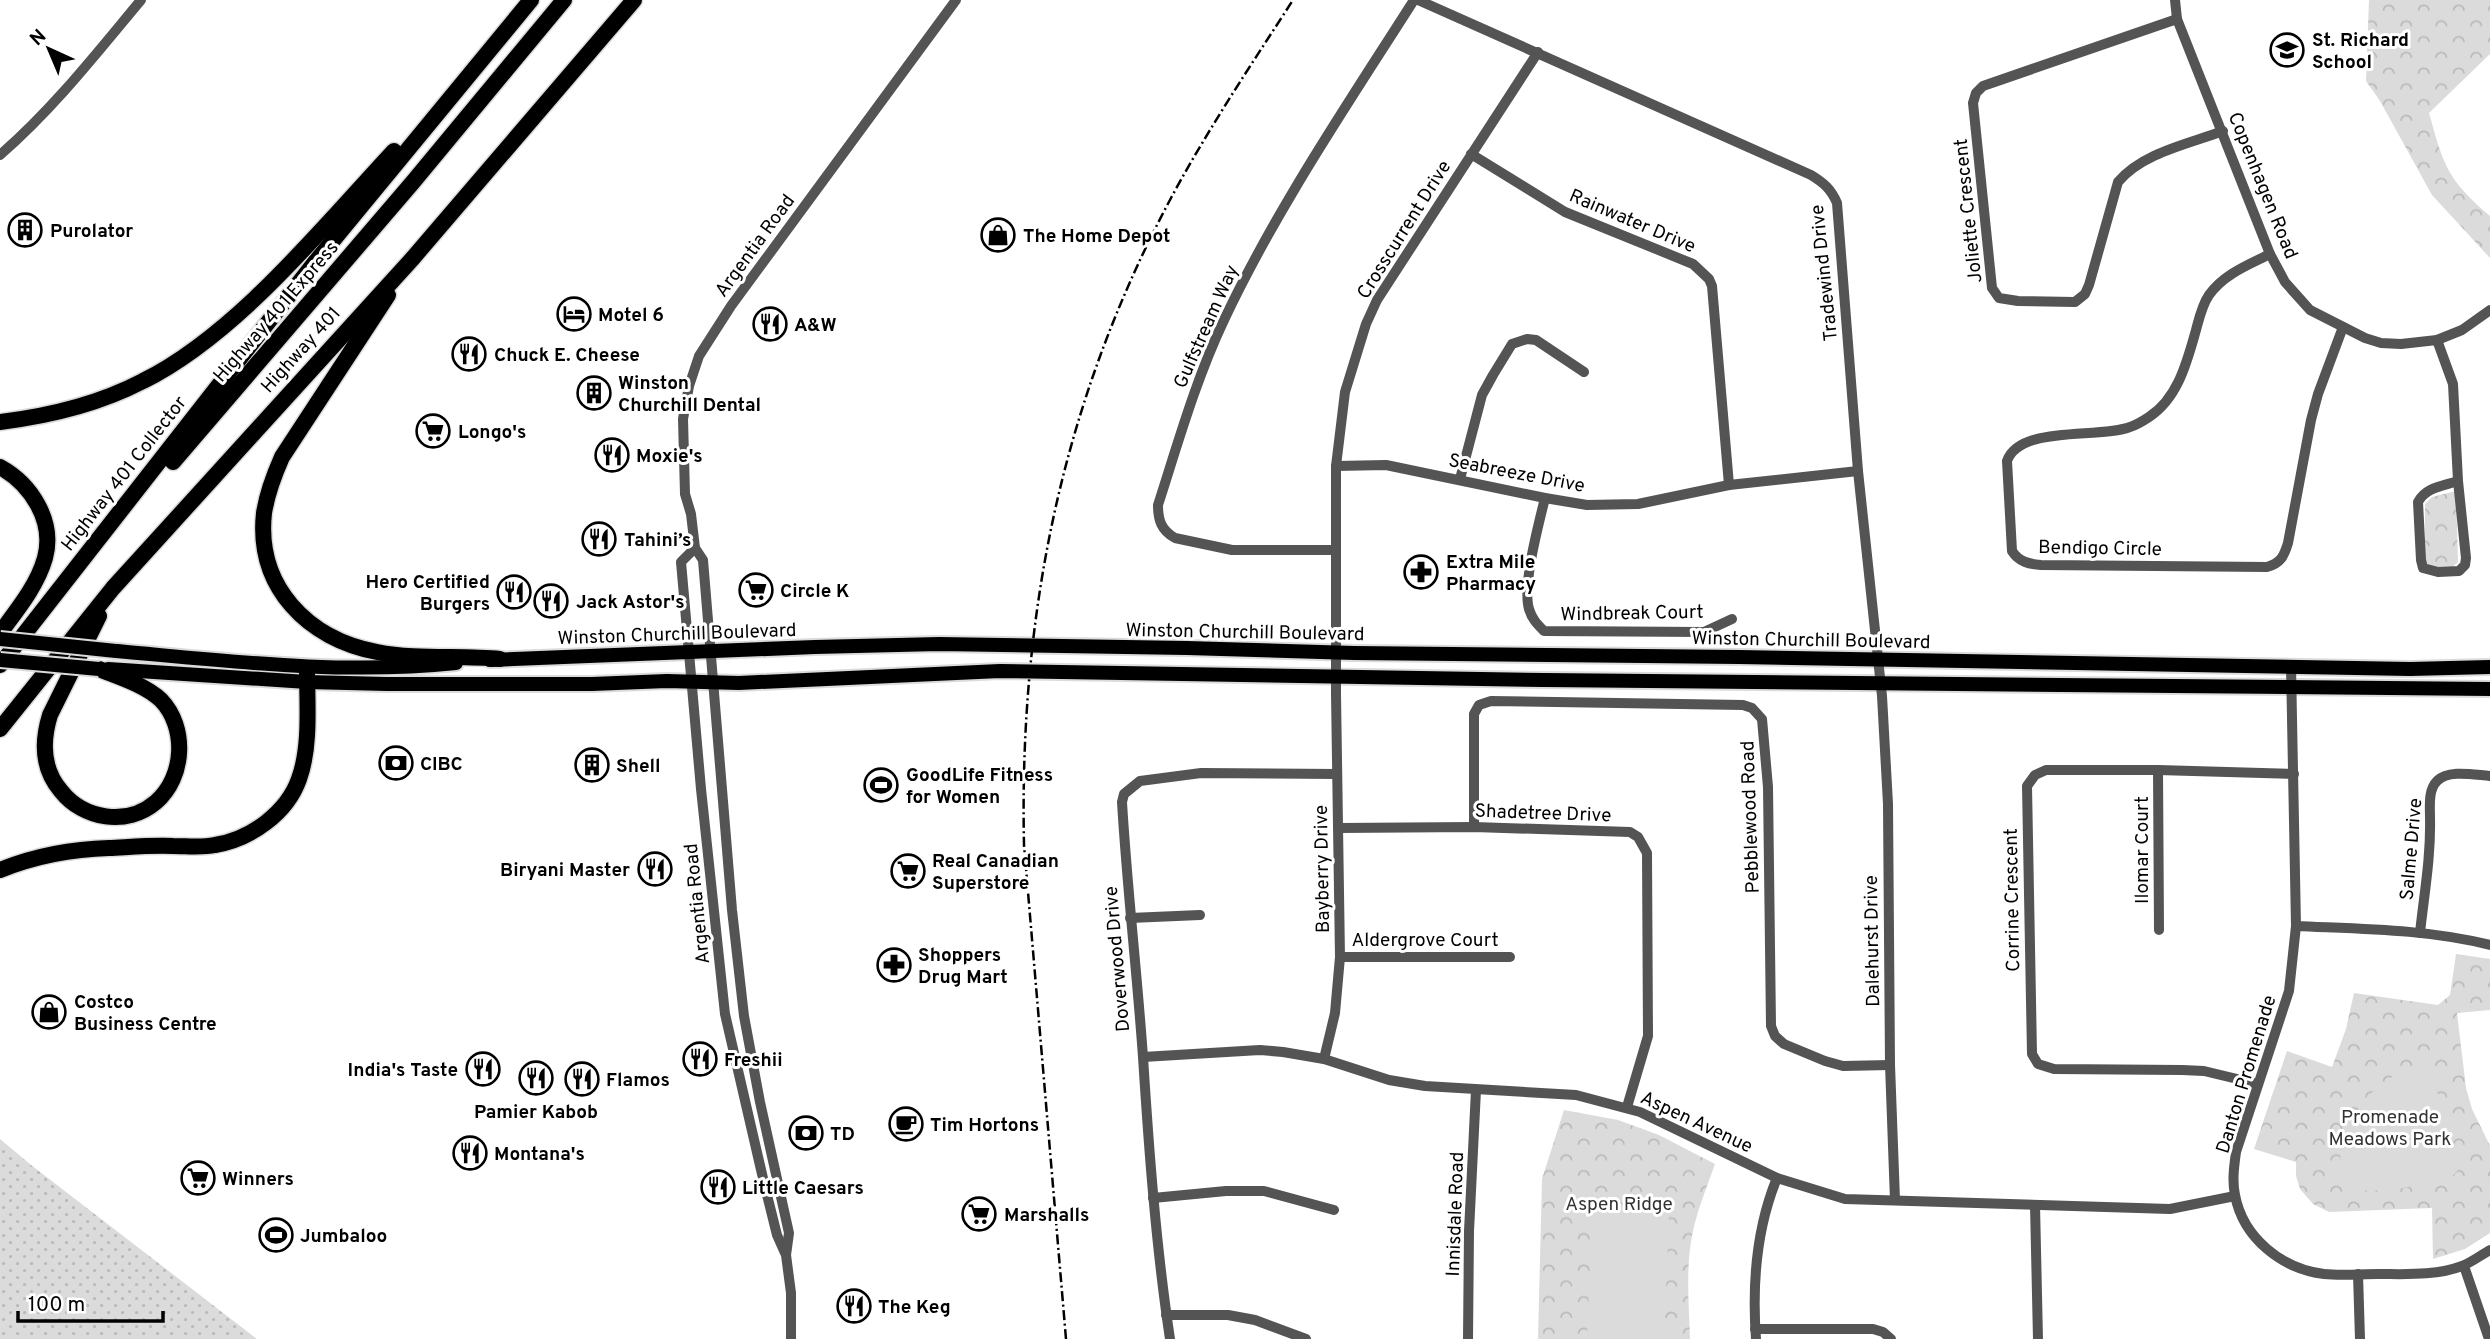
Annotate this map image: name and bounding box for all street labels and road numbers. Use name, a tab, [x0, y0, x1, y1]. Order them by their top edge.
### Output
street label: Copenhagen Road	[2222, 109, 2303, 263]
street label: Joliette Crescent	[1949, 137, 1989, 284]
street label: Crosscurrent Drive	[1352, 156, 1457, 304]
street label: Rainwater Drive	[1565, 184, 1699, 259]
street label: Argentia Road	[710, 190, 801, 302]
street label: Tradewind Drive	[1806, 203, 1844, 342]
street label: Highway 401 Express	[208, 236, 342, 386]
street label: Gulfstream Way	[1169, 261, 1245, 392]
street label: Highway 401	[255, 301, 345, 397]
street label: Highway 401 Collector	[56, 391, 193, 557]
street label: Seabreeze Drive	[1446, 449, 1587, 499]
street label: Bendigo Circle	[2038, 536, 2162, 562]
street label: Windbreak Court	[1560, 601, 1704, 627]
street label: Winston Churchill Boulevard	[557, 619, 797, 651]
street label: Winston Churchill Boulevard	[1125, 619, 1365, 647]
street label: Winston Churchill Boulevard	[1691, 627, 1931, 655]
street label: Pebblewood Road	[1736, 740, 1766, 894]
street label: Ilomar Court	[2131, 796, 2155, 904]
street label: Salme Drive	[2396, 797, 2428, 901]
street label: Shadetree Drive	[1474, 800, 1612, 828]
street label: Bayberry Drive	[1310, 805, 1336, 933]
street label: Corrine Crescent	[2000, 828, 2026, 972]
street label: Argentia Road	[680, 842, 716, 965]
street label: Dalehurst Drive	[1860, 875, 1886, 1007]
street label: Doverwood Drive	[1100, 885, 1136, 1033]
street label: Aldergrove Court	[1351, 929, 1499, 953]
street label: Danton Promenade	[2211, 993, 2282, 1157]
street label: Aspen Avenue	[1636, 1086, 1756, 1159]
street label: Innisdale Road	[1442, 1151, 1470, 1277]

